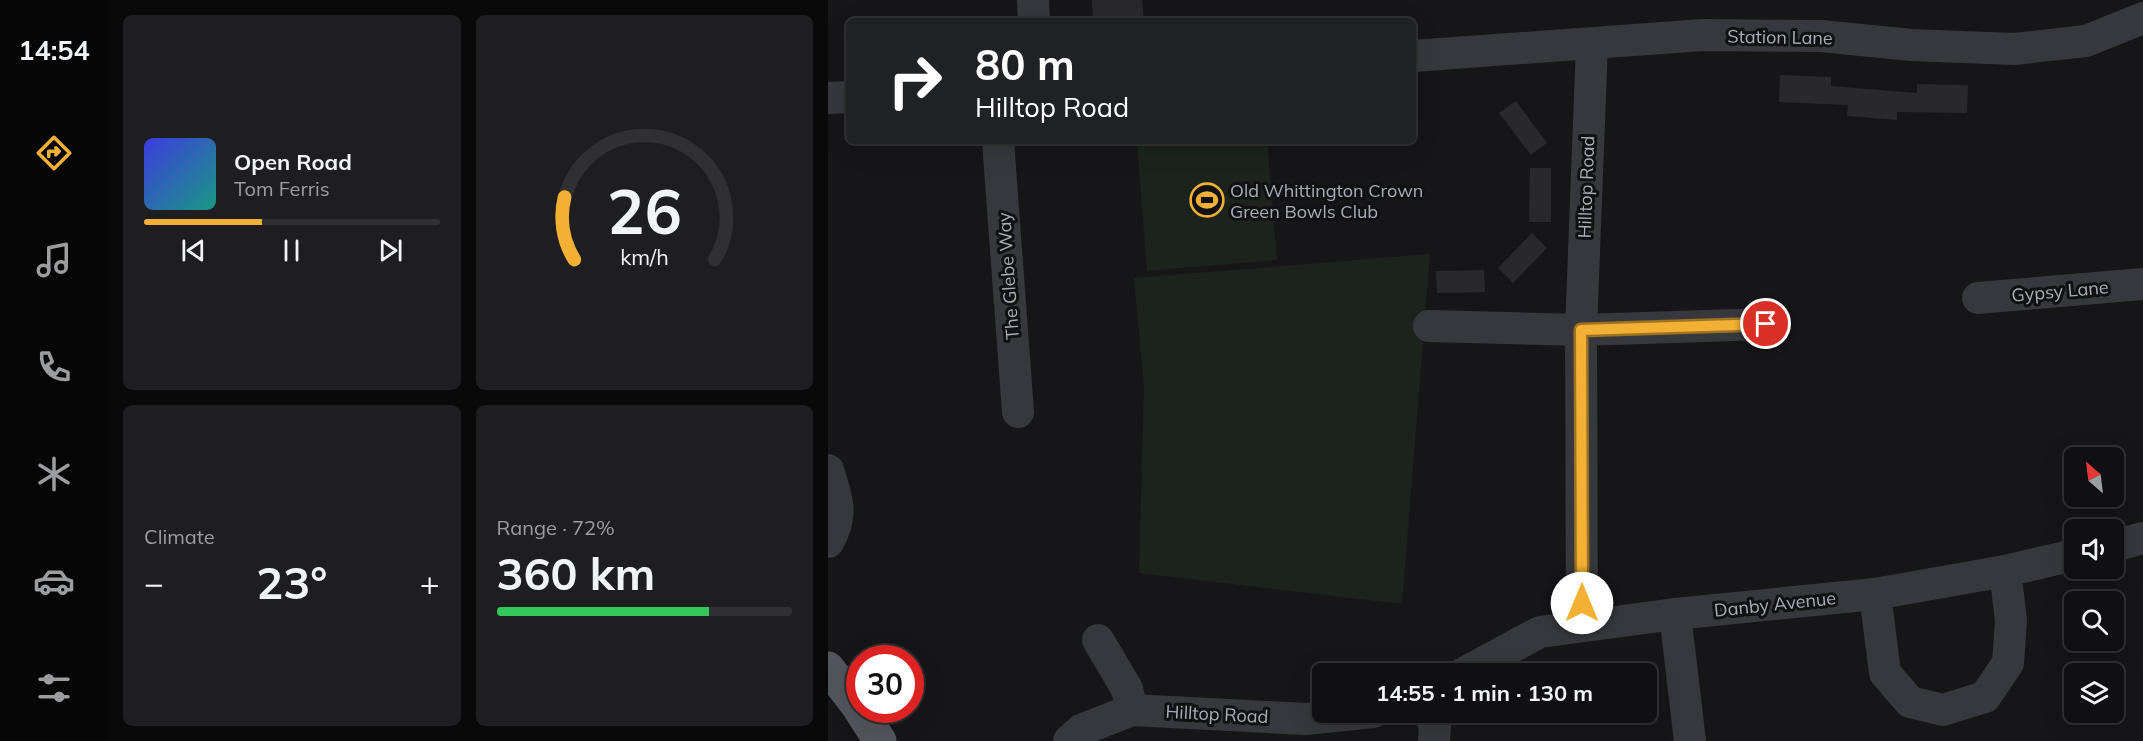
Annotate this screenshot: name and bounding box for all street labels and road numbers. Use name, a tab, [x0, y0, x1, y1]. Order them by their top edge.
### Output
street label: Station Lane	[1727, 25, 1833, 49]
street label: Hilltop Road	[1573, 135, 1599, 239]
street label: The Glebe Way	[992, 211, 1024, 340]
street label: Gypsy Lane	[2010, 275, 2110, 307]
street label: Danby Avenue	[1713, 586, 1837, 622]
street label: Hilltop Road	[1165, 700, 1269, 728]

